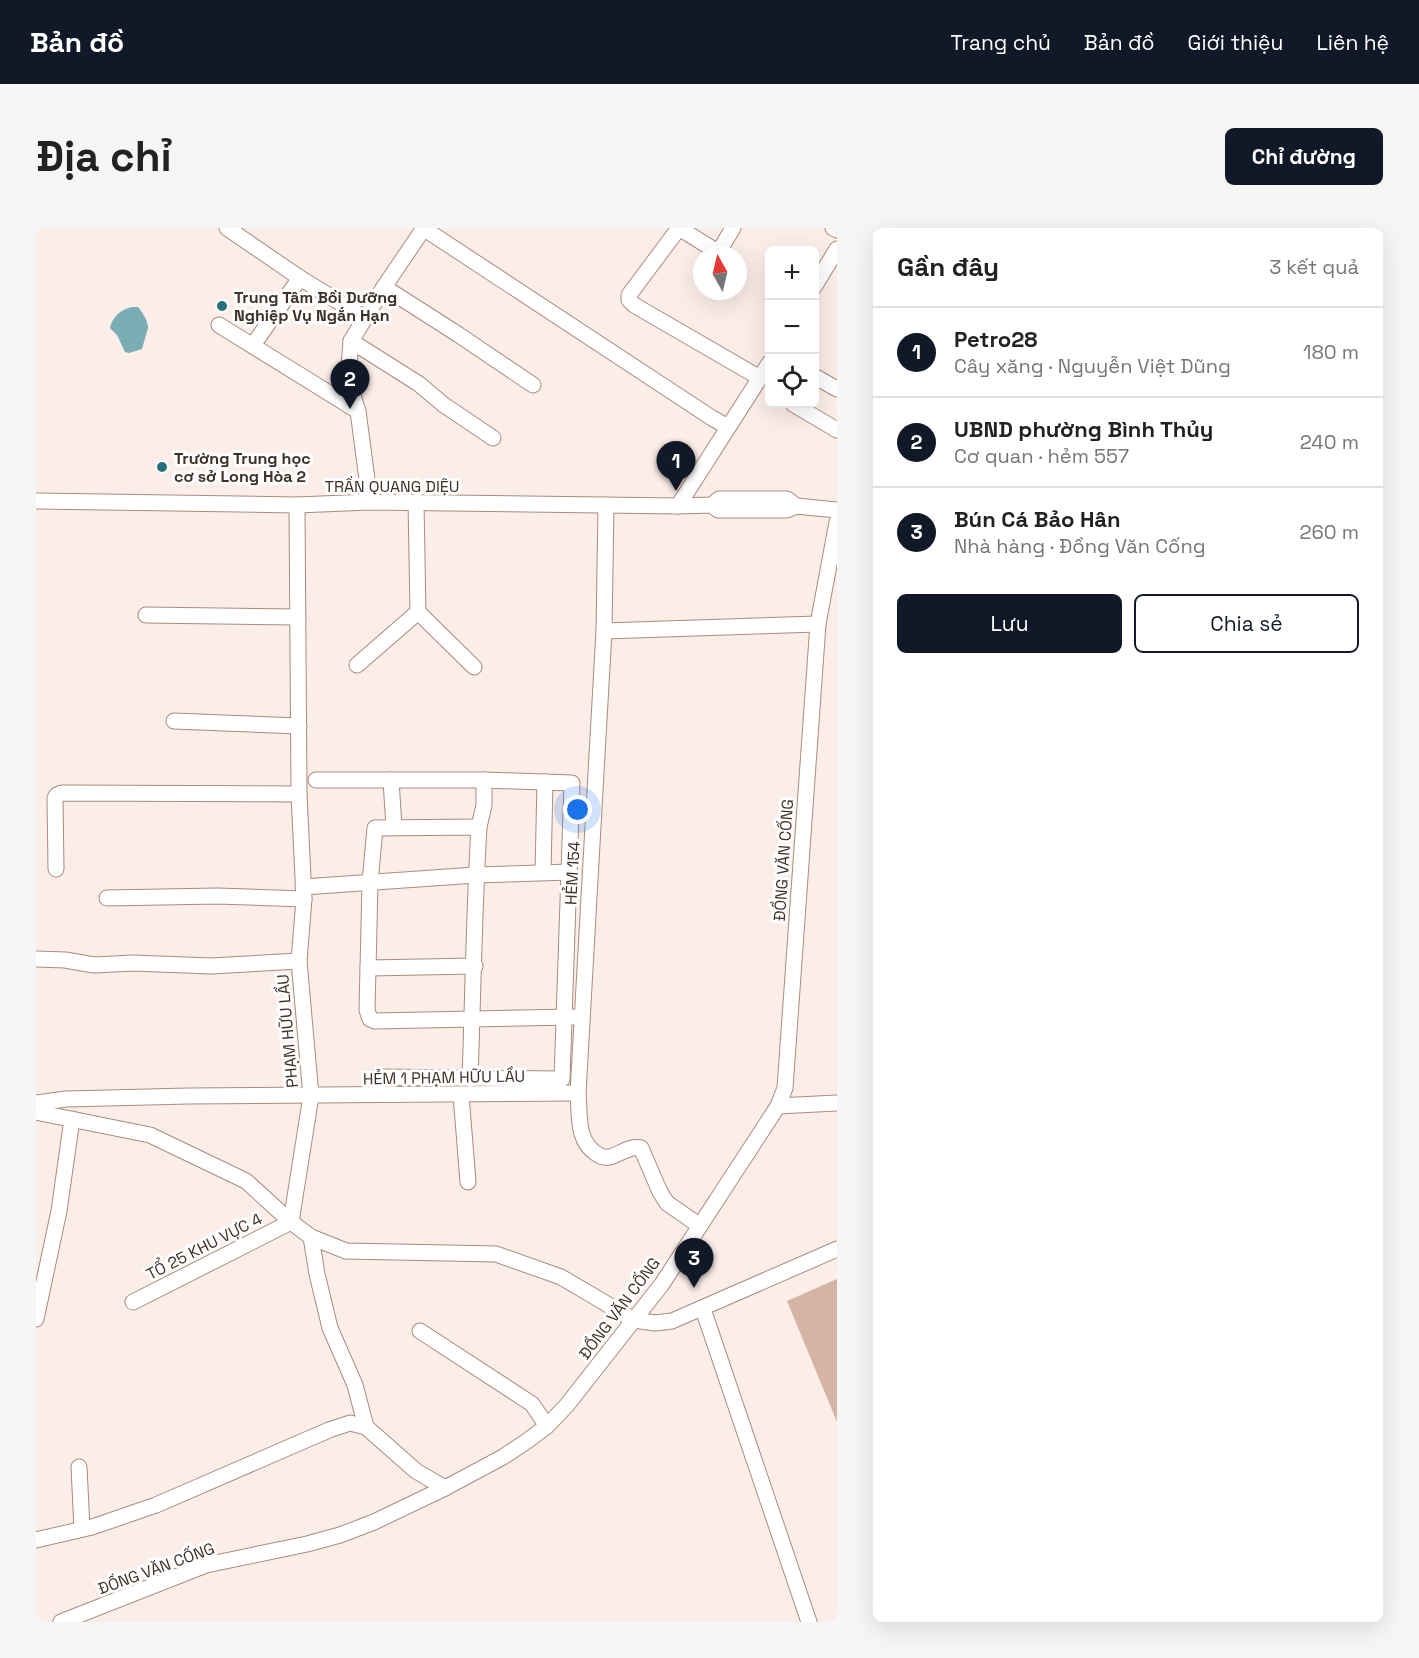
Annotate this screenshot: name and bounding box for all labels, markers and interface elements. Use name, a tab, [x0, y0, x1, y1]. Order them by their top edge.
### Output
text: Bản đồ	[30, 24, 124, 60]
text: Trang chủ	[951, 29, 1051, 56]
text: Bản đồ	[1084, 29, 1155, 56]
text: Giới thiệu	[1188, 29, 1283, 56]
text: Liên hệ	[1316, 29, 1389, 56]
button: Chỉ đường	[1225, 128, 1383, 185]
text: Địa chỉ	[36, 130, 172, 183]
north arrow	[693, 246, 747, 300]
map controls	[765, 246, 819, 408]
button: +	[765, 246, 819, 300]
text: Gần đây	[897, 250, 999, 284]
text: 3 kết quả	[1269, 254, 1359, 280]
place label: Trung Tâm Bồi Dưỡng Nghiệp Vụ Ngắn Hạn	[234, 287, 397, 326]
marker: Trung Tâm Bồi Dưỡng Nghiệp Vụ Ngắn Hạn	[215, 299, 229, 313]
button: −	[765, 300, 819, 354]
text: Petro28	[954, 325, 1037, 353]
text: 1	[912, 339, 921, 365]
text: 180 m	[1303, 339, 1359, 365]
text: Cây xăng · Nguyễn Việt Dũng	[954, 353, 1231, 379]
button: locate	[765, 354, 819, 408]
pin: 2	[330, 360, 370, 409]
text: UBND phường Bình Thủy	[954, 415, 1213, 443]
text: 2	[911, 429, 922, 455]
text: 240 m	[1300, 429, 1359, 455]
pin: 1	[656, 442, 696, 491]
text: Cơ quan · hẻm 557	[954, 443, 1129, 469]
place label: Trường Trung học cơ sở Long Hòa 2	[174, 448, 311, 487]
marker: Trường Trung học cơ sở Long Hòa 2	[155, 460, 169, 474]
street label: TRẦN QUANG DIỆU	[324, 476, 460, 497]
text: Bún Cá Bảo Hân	[954, 505, 1121, 533]
text: 3	[910, 519, 923, 545]
text: 260 m	[1300, 519, 1359, 545]
text: Nhà hàng · Đồng Văn Cống	[954, 533, 1206, 559]
button: Lưu	[897, 594, 1122, 653]
button: Chia sẻ	[1134, 594, 1359, 653]
your location	[563, 795, 592, 824]
street label: ĐỒNG VĂN CỐNG	[769, 798, 798, 922]
street label: HẺM 154	[560, 841, 585, 905]
street label: PHẠM HỮU LẦU	[272, 973, 303, 1089]
street label: HẺM 1 PHẠM HỮU LẦU	[363, 1066, 525, 1089]
street label: TỔ 25 KHU VỰC 4	[142, 1207, 266, 1285]
pin: 3	[674, 1238, 714, 1288]
street label: ĐỒNG VĂN CỐNG	[574, 1253, 665, 1364]
street label: ĐỒNG VĂN CỐNG	[95, 1538, 217, 1599]

